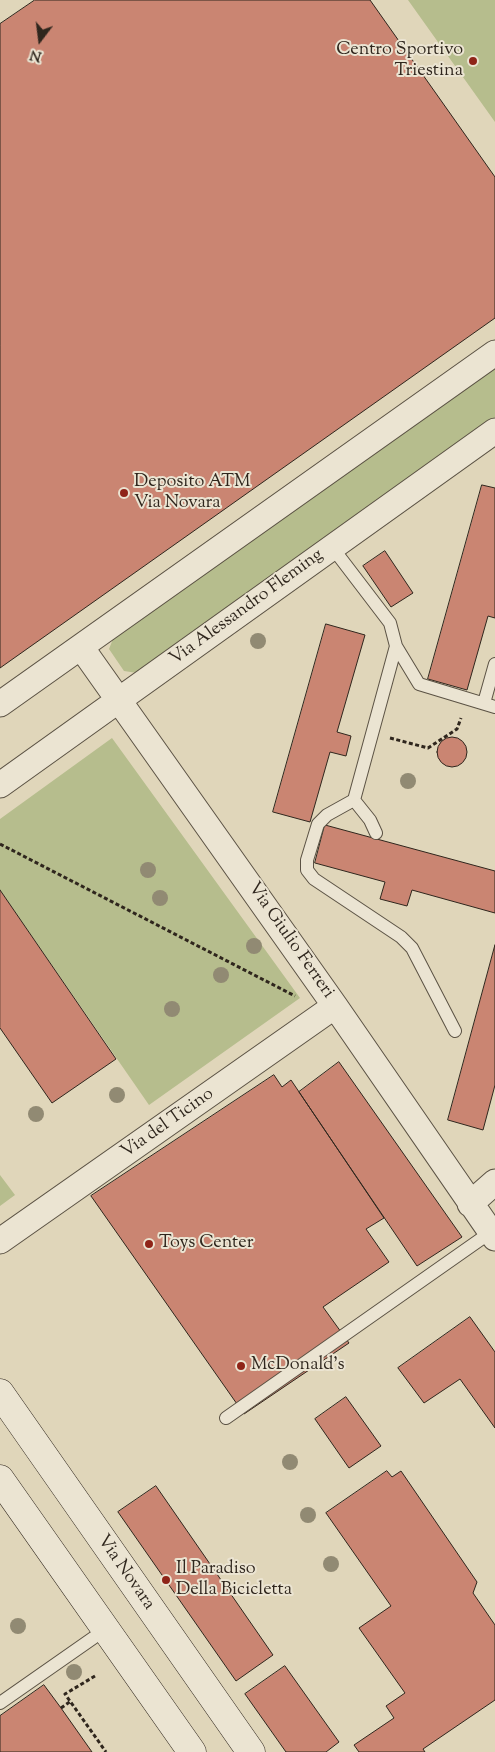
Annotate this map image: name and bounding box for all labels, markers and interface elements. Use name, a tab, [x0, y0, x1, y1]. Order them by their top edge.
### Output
north arrow	[15, 15, 65, 65]
place label: Centro Sportivo Triestina	[336, 40, 463, 82]
text: N	[28, 43, 44, 66]
marker: Centro Sportivo Triestina	[467, 55, 479, 67]
place label: Deposito ATM Via Novara	[134, 472, 250, 514]
marker: Deposito ATM Via Novara	[118, 487, 130, 499]
street label: Via Alessandro Fleming	[166, 545, 328, 671]
street label: Via Giulio Ferreri	[242, 879, 338, 1003]
street label: Via del Ticino	[117, 1084, 219, 1164]
place label: Toys Center	[159, 1233, 253, 1255]
marker: Toys Center	[143, 1238, 155, 1250]
place label: McDonald's	[251, 1355, 345, 1377]
marker: McDonald's	[235, 1360, 247, 1372]
street label: Via Novara	[91, 1531, 159, 1615]
place label: Il Paradiso Della Bicicletta	[176, 1559, 292, 1602]
marker: Il Paradiso Della Bicicletta	[160, 1574, 172, 1586]

